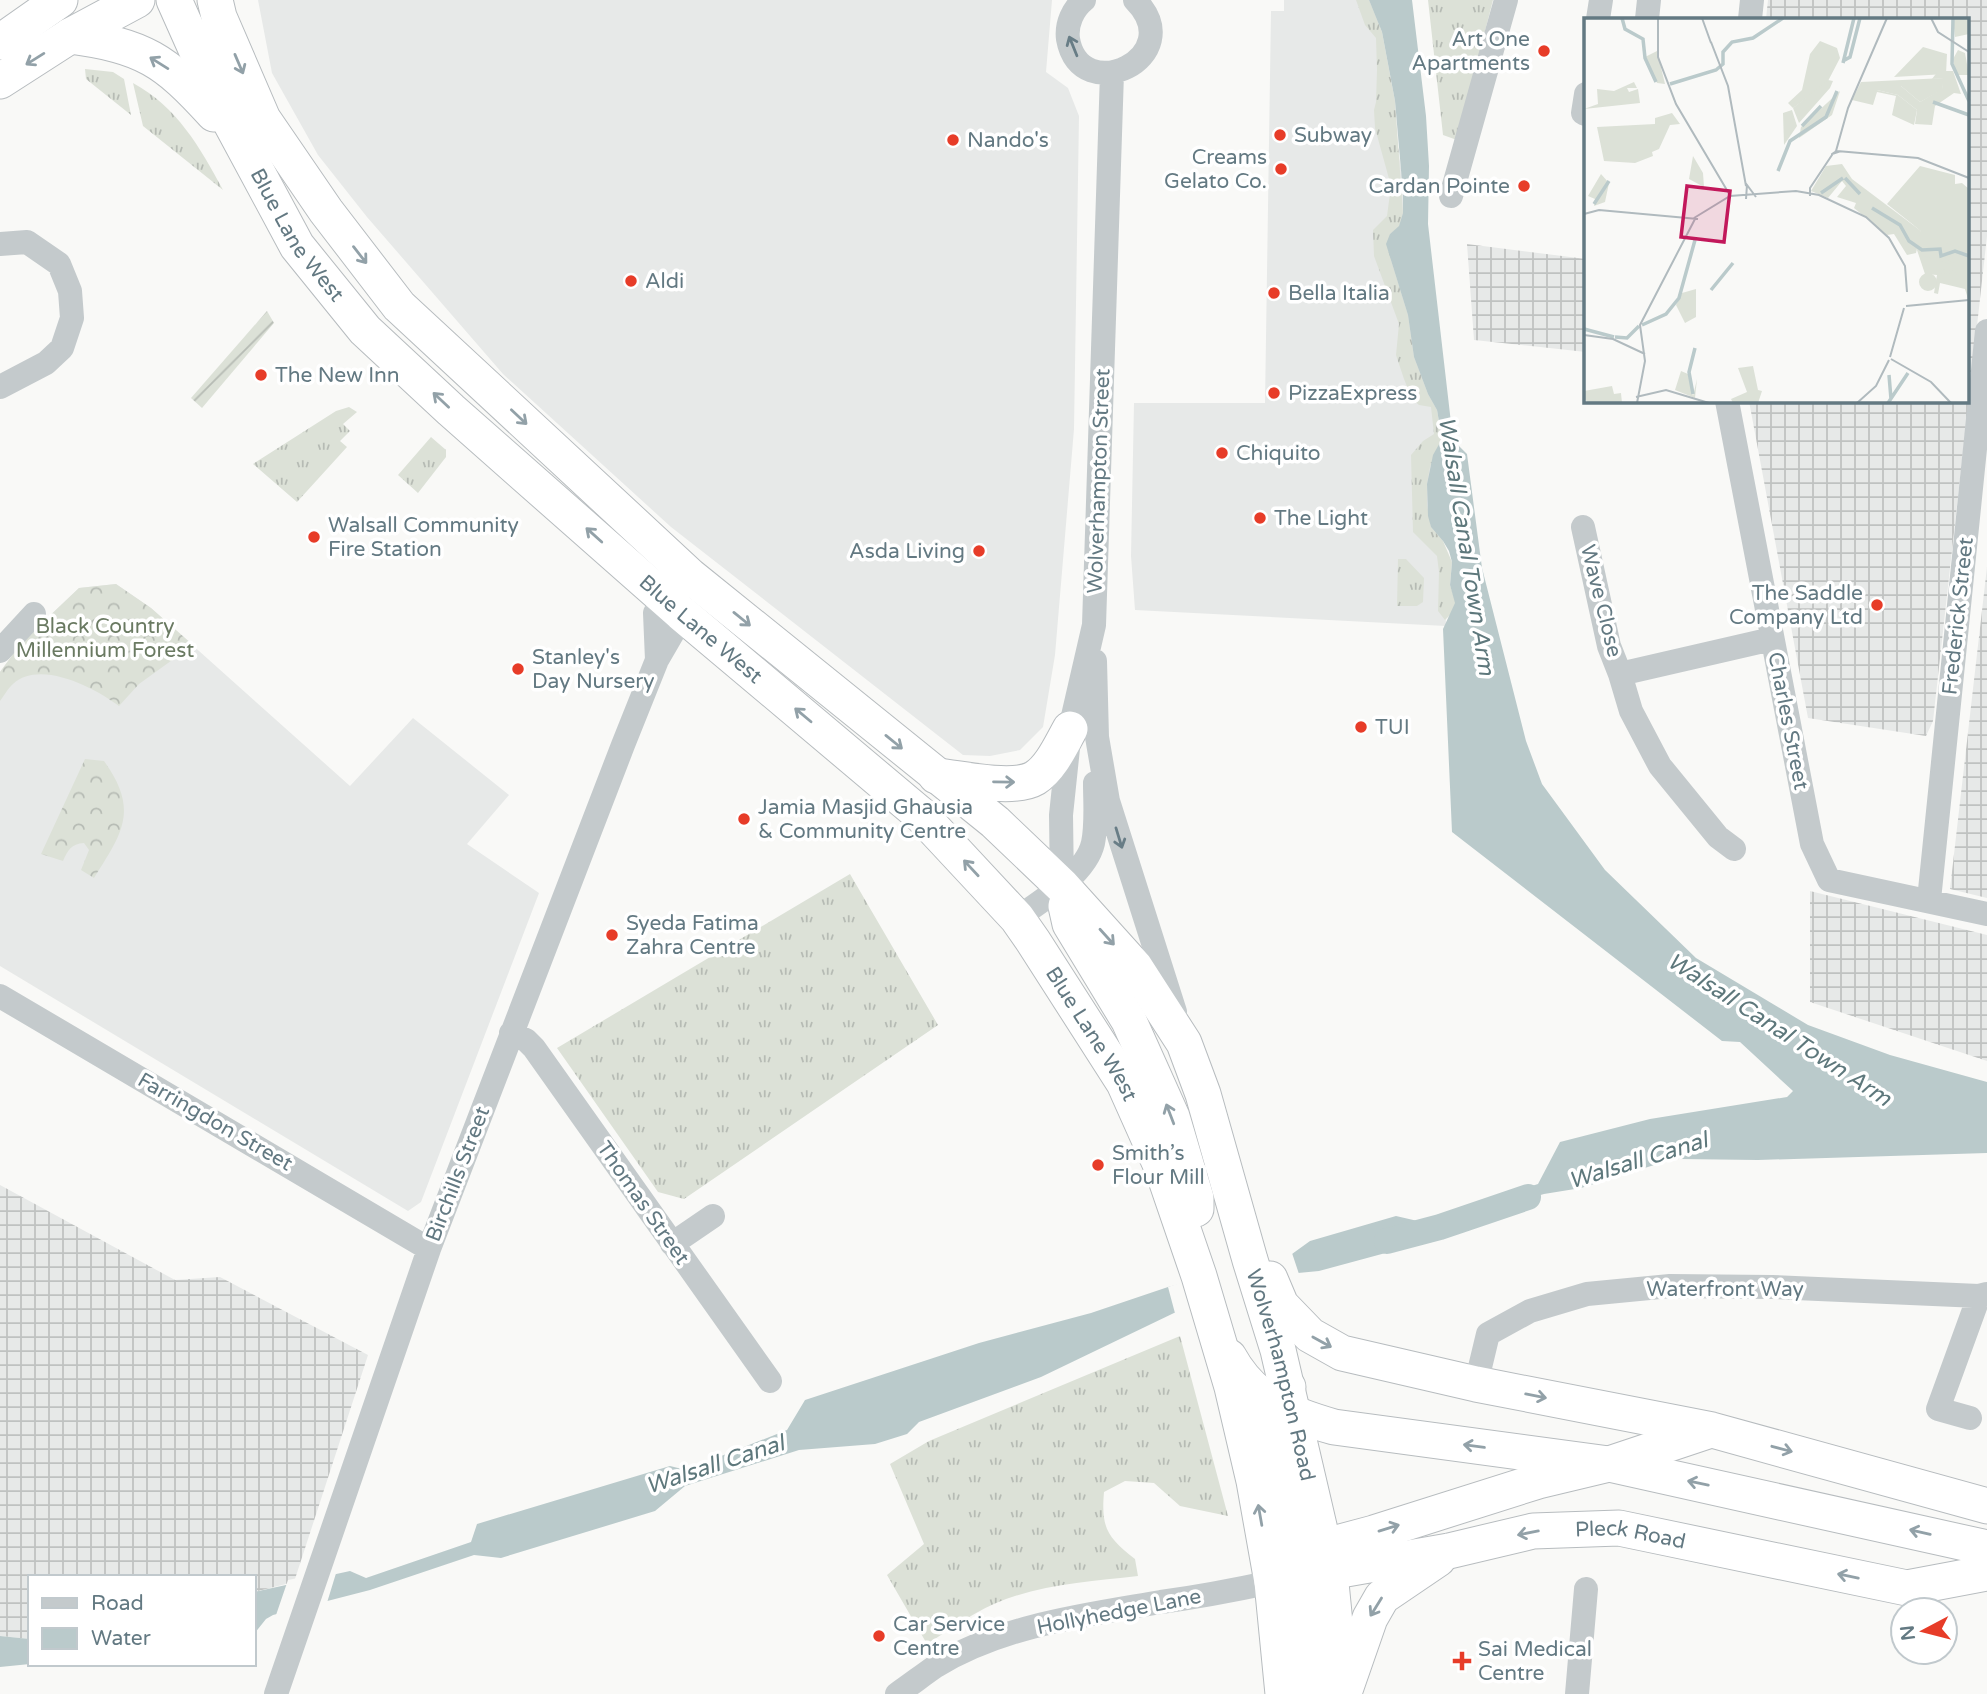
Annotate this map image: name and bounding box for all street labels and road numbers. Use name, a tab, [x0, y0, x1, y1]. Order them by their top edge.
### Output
street label: Blue Lane West	[245, 164, 349, 307]
street label: Wolverhampton Street	[1083, 368, 1115, 594]
street label: Frederick Street	[1937, 536, 1979, 696]
street label: Wave Close	[1575, 542, 1627, 660]
street label: Blue Lane West	[634, 570, 767, 689]
street label: Charles Street	[1762, 650, 1814, 792]
street label: Blue Lane West	[1040, 962, 1143, 1105]
street label: Farringdon Street	[133, 1068, 297, 1176]
street label: Birchills Street	[421, 1103, 495, 1245]
street label: Thomas Street	[591, 1136, 695, 1270]
street label: Wolverhampton Road	[1241, 1266, 1321, 1483]
street label: Waterfront Way	[1646, 1277, 1804, 1302]
street label: Pleck Road	[1574, 1515, 1688, 1554]
street label: Hollyhedge Lane	[1035, 1584, 1204, 1640]

